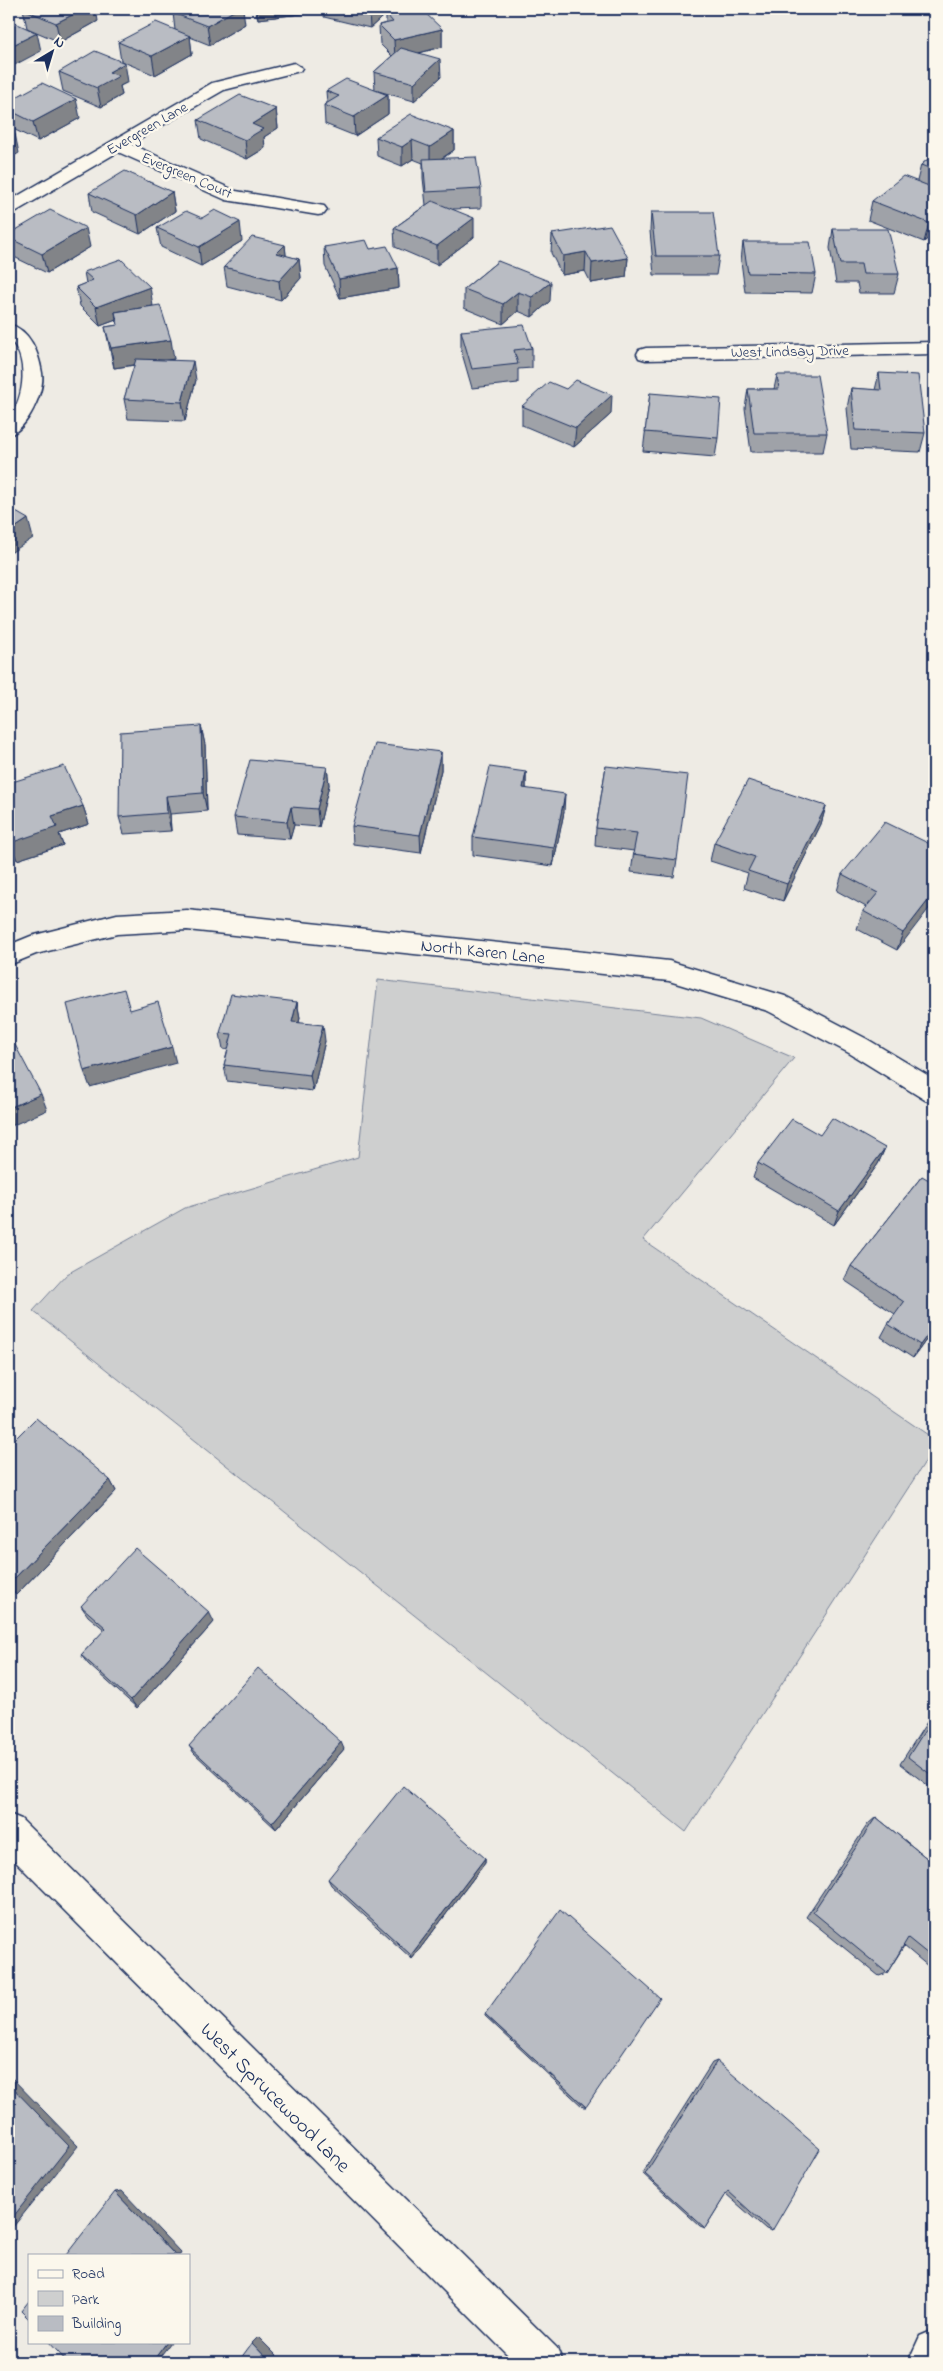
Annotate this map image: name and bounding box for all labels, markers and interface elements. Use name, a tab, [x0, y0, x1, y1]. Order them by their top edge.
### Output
north arrow	[28, 28, 78, 78]
text: N	[49, 32, 69, 54]
street label: Evergreen Lane	[103, 97, 193, 162]
street label: Evergreen Court	[137, 147, 236, 206]
street label: West Lindsay Drive	[731, 340, 849, 365]
street label: North Karen Lane	[419, 934, 547, 973]
street label: West Sprucewood Lane	[193, 2016, 357, 2181]
legend	[28, 2254, 190, 2344]
text: Road	[72, 2263, 105, 2285]
text: Park	[72, 2289, 100, 2311]
text: Building	[71, 2313, 121, 2336]

